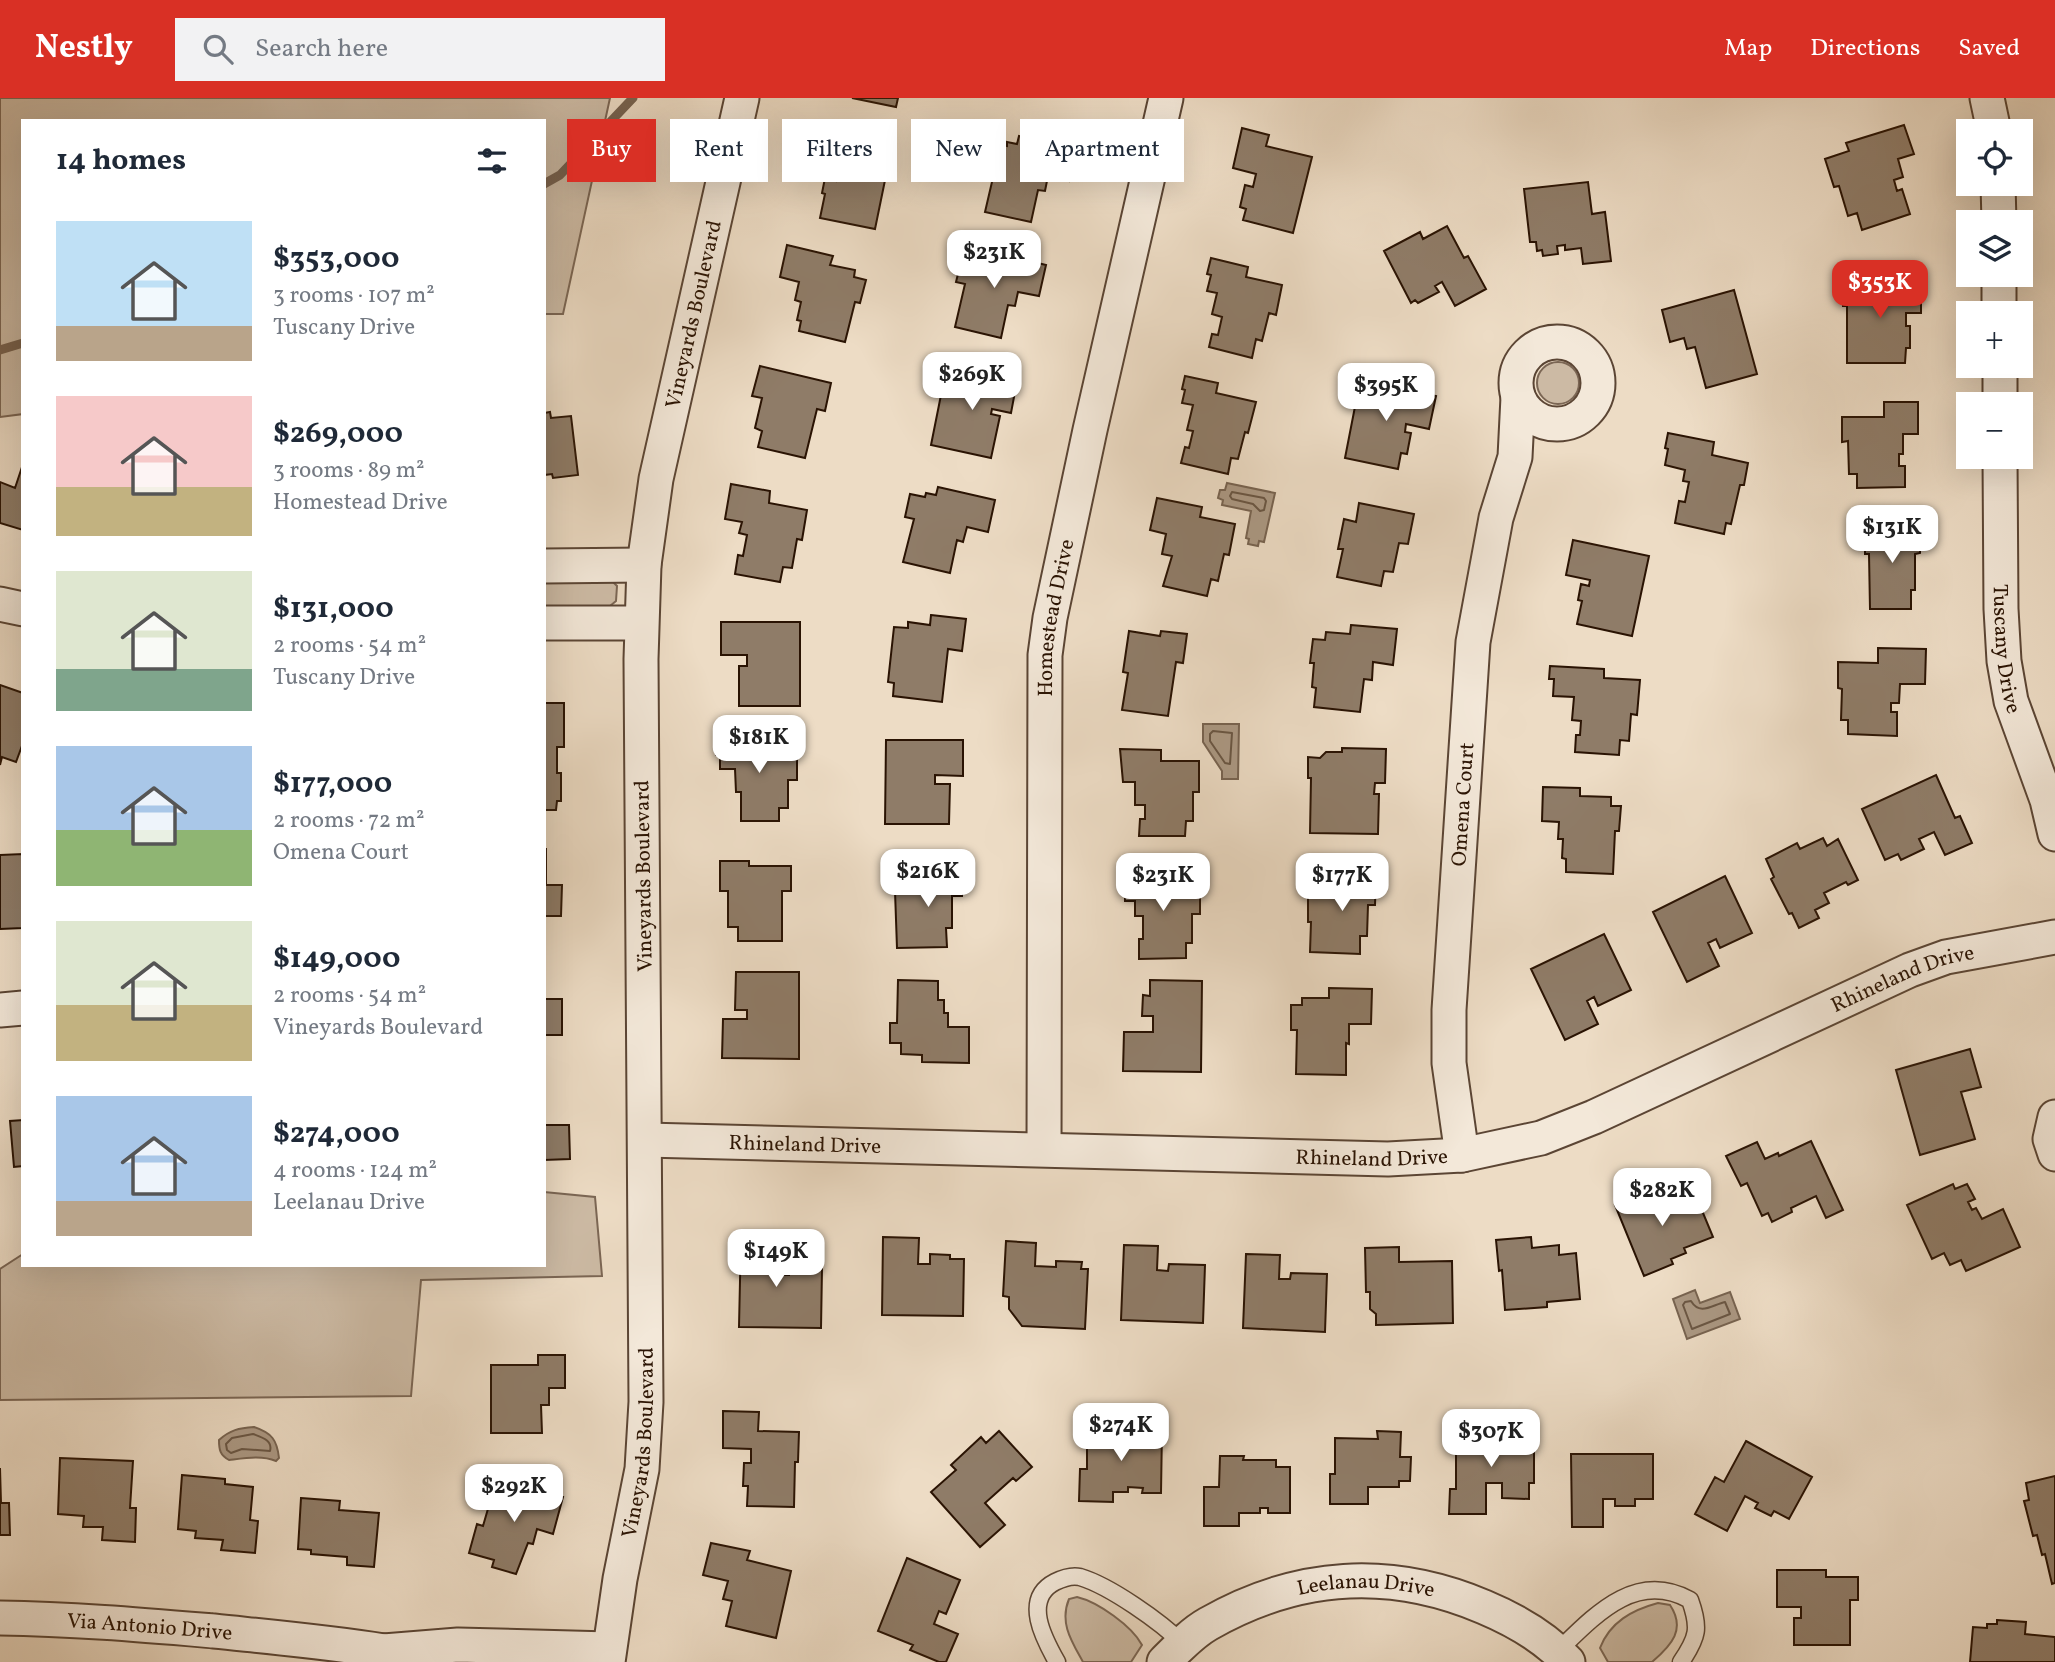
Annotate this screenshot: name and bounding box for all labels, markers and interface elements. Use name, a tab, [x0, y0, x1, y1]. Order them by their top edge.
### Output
search box	[175, 18, 665, 81]
text: Nestly	[35, 26, 133, 72]
icon: search	[199, 30, 237, 68]
text: Search here	[255, 31, 388, 67]
text: Map	[1724, 32, 1772, 66]
text: Directions	[1810, 32, 1920, 66]
text: Saved	[1958, 32, 2020, 66]
chip: Buy	[567, 119, 656, 182]
chip: Rent	[670, 119, 768, 182]
chip: Filters	[782, 119, 897, 182]
chip: New	[911, 119, 1006, 182]
chip: Apartment	[1020, 119, 1184, 182]
map controls	[1956, 119, 2033, 469]
button: locate	[1956, 119, 2033, 196]
text: 14 homes	[56, 140, 186, 182]
icon: filters	[473, 142, 511, 180]
button: layers	[1956, 210, 2033, 287]
street label: Vineyards Boulevard	[659, 218, 730, 411]
pin: $231K	[945, 230, 1043, 290]
text: $231K	[963, 237, 1025, 269]
text: $353,000	[273, 238, 399, 280]
icon: home	[112, 249, 196, 333]
pin: $353K	[1831, 260, 1929, 320]
text: $353K	[1848, 267, 1912, 299]
text: 3 rooms · 107 m²	[273, 280, 435, 312]
button: +	[1956, 301, 2033, 378]
text: Tuscany Drive	[273, 312, 415, 344]
pin: $269K	[923, 352, 1021, 412]
text: $269K	[939, 359, 1005, 391]
pin: $395K	[1337, 364, 1435, 423]
text: $395K	[1354, 370, 1418, 402]
button: −	[1956, 392, 2033, 469]
text: $269,000	[273, 413, 403, 455]
icon: home	[112, 424, 196, 508]
text: 3 rooms · 89 m²	[273, 455, 425, 487]
text: Homestead Drive	[273, 487, 448, 519]
pin: $131K	[1843, 505, 1941, 565]
text: $131K	[1862, 512, 1922, 544]
street label: Homestead Drive	[1032, 537, 1082, 697]
street label: Tuscany Drive	[1985, 584, 2027, 718]
text: $131,000	[273, 588, 394, 630]
icon: home	[112, 599, 196, 683]
text: 2 rooms · 54 m²	[273, 630, 426, 662]
text: Tuscany Drive	[273, 662, 415, 694]
pin: $181K	[710, 716, 808, 775]
text: $181K	[729, 722, 789, 754]
street label: Omena Court	[1445, 742, 1482, 867]
text: $177,000	[273, 763, 392, 805]
icon: home	[112, 774, 196, 858]
street label: Vineyards Boulevard	[628, 780, 661, 972]
text: 2 rooms · 72 m²	[273, 805, 424, 837]
text: Omena Court	[273, 837, 409, 869]
pin: $216K	[879, 850, 977, 909]
pin: $231K	[1114, 854, 1212, 913]
pin: $177K	[1293, 854, 1391, 913]
text: $216K	[896, 856, 960, 888]
text: $231K	[1132, 860, 1194, 892]
text: $177K	[1312, 860, 1372, 892]
text: $149,000	[273, 938, 400, 980]
street label: Rhineland Drive	[1827, 939, 1977, 1021]
icon: home	[112, 949, 196, 1033]
text: 2 rooms · 54 m²	[273, 980, 426, 1012]
text: Vineyards Boulevard	[273, 1012, 483, 1044]
text: $274,000	[273, 1113, 400, 1155]
icon: home	[112, 1124, 196, 1208]
street label: Rhineland Drive	[728, 1129, 882, 1162]
street label: Rhineland Drive	[1295, 1143, 1449, 1175]
text: 4 rooms · 124 m²	[273, 1155, 437, 1187]
pin: $282K	[1613, 1168, 1711, 1228]
text: $282K	[1629, 1175, 1695, 1207]
text: Leelanau Drive	[273, 1187, 425, 1219]
pin: $149K	[727, 1230, 825, 1289]
text: $149K	[744, 1236, 808, 1268]
street label: Vineyards Boulevard	[616, 1347, 662, 1541]
pin: $274K	[1072, 1404, 1170, 1463]
text: $274K	[1089, 1410, 1153, 1442]
pin: $307K	[1442, 1410, 1540, 1469]
text: $307K	[1458, 1416, 1524, 1448]
pin: $292K	[465, 1464, 563, 1524]
text: $292K	[481, 1471, 547, 1503]
street label: Leelanau Drive	[1294, 1568, 1438, 1606]
street label: Via Antonio Drive	[66, 1607, 234, 1649]

